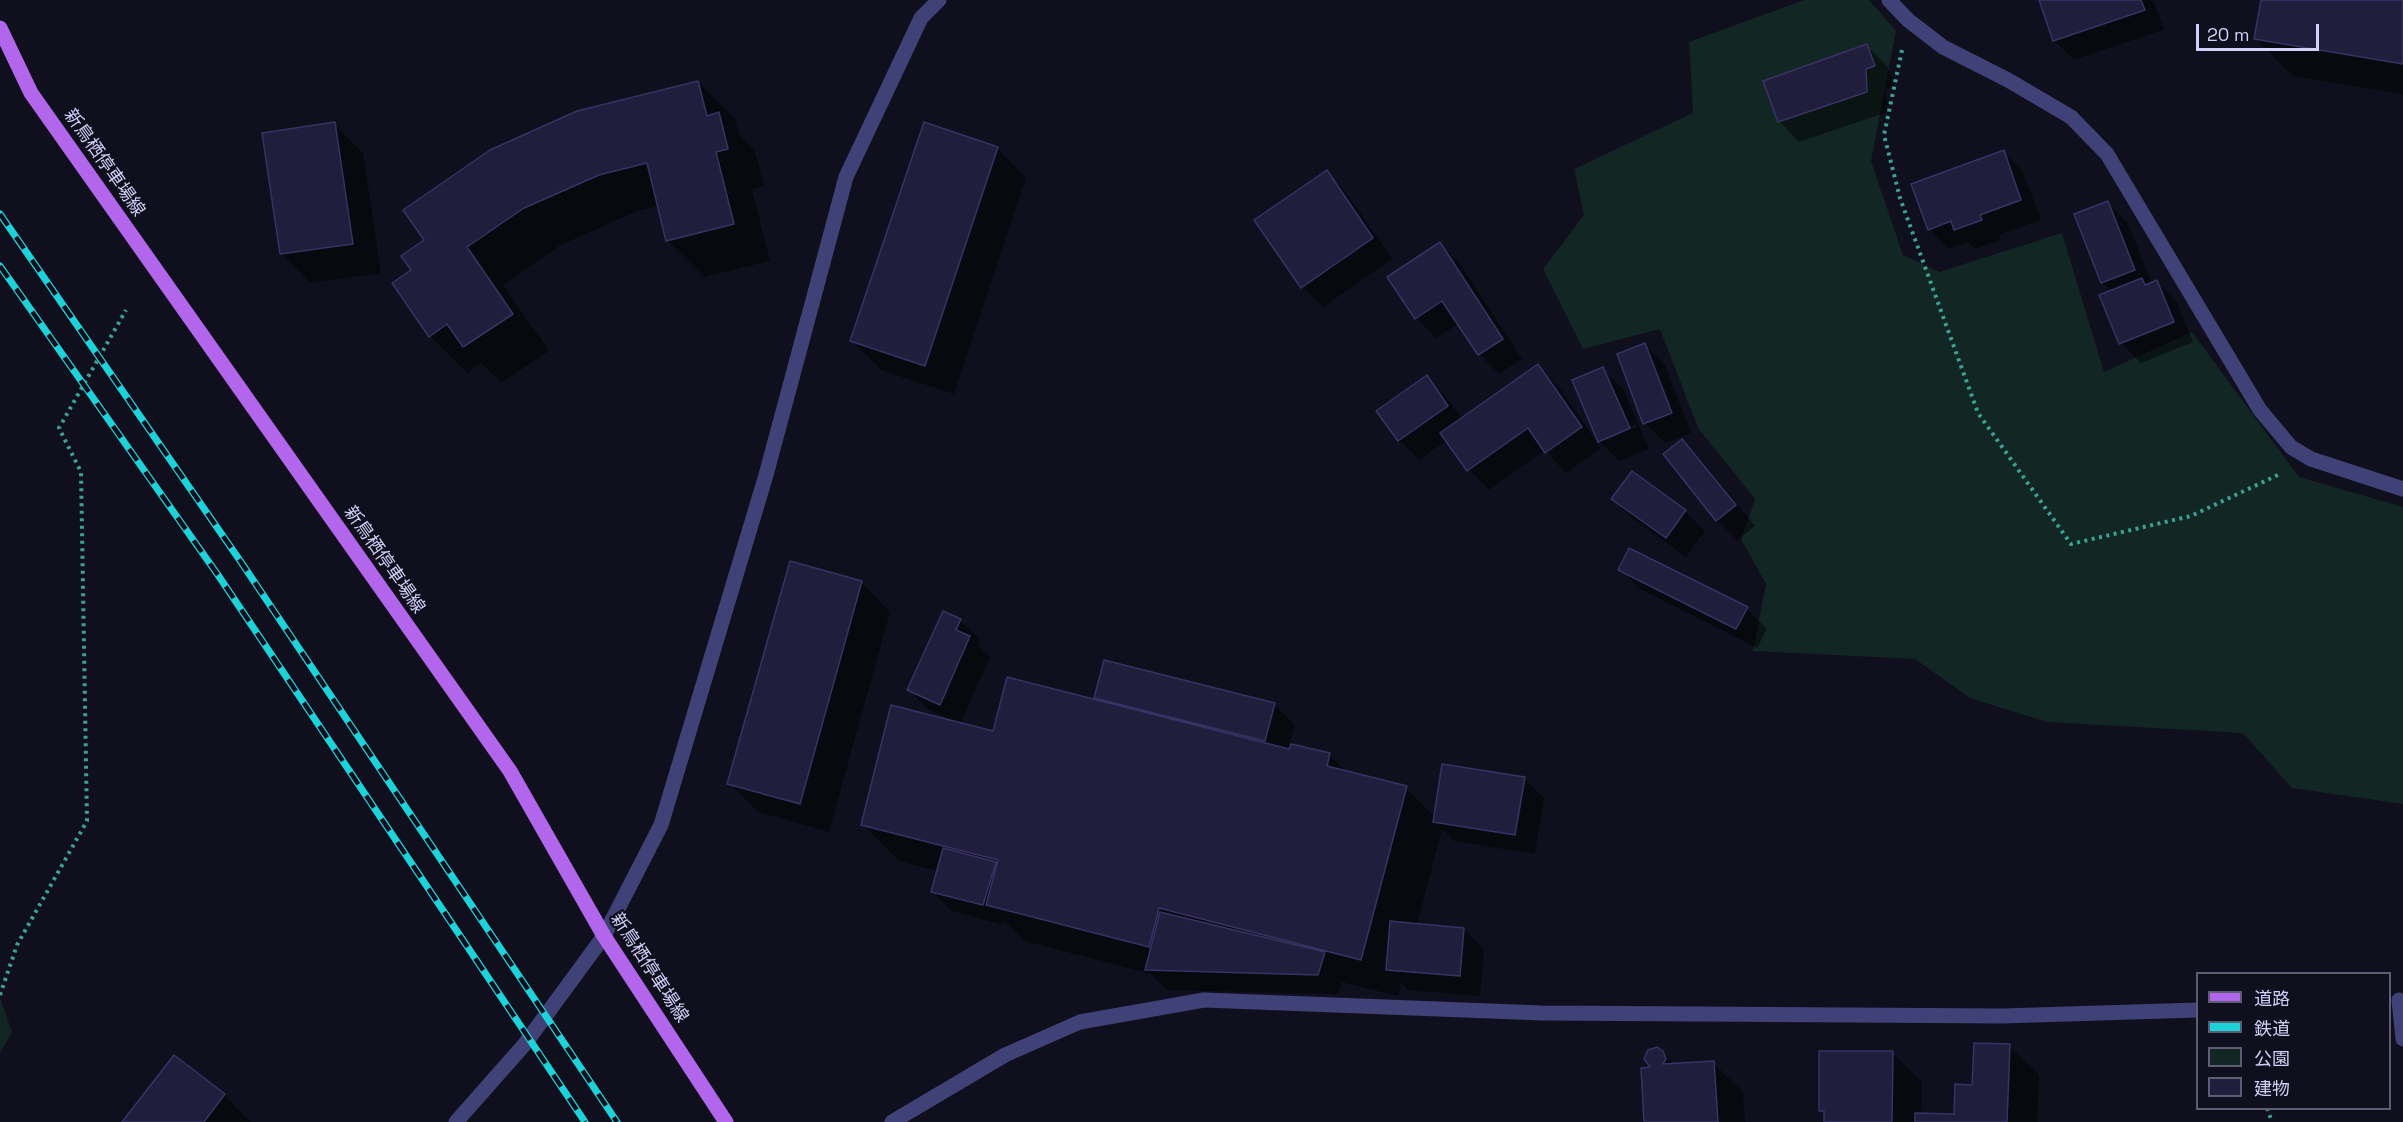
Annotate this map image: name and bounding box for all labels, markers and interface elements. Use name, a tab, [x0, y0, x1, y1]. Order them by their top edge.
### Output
scale bar	[2199, 12, 2322, 50]
text: 20 m	[2207, 23, 2250, 46]
street label: 新鳥栖停車場線	[59, 105, 149, 221]
street label: 新鳥栖停車場線	[339, 502, 429, 618]
street label: 新鳥栖停車場線	[606, 909, 692, 1027]
legend	[2196, 972, 2391, 1110]
text: 道路	[2254, 987, 2290, 1010]
text: 鉄道	[2254, 1017, 2290, 1040]
text: 公園	[2254, 1047, 2290, 1070]
text: 建物	[2254, 1077, 2290, 1100]

